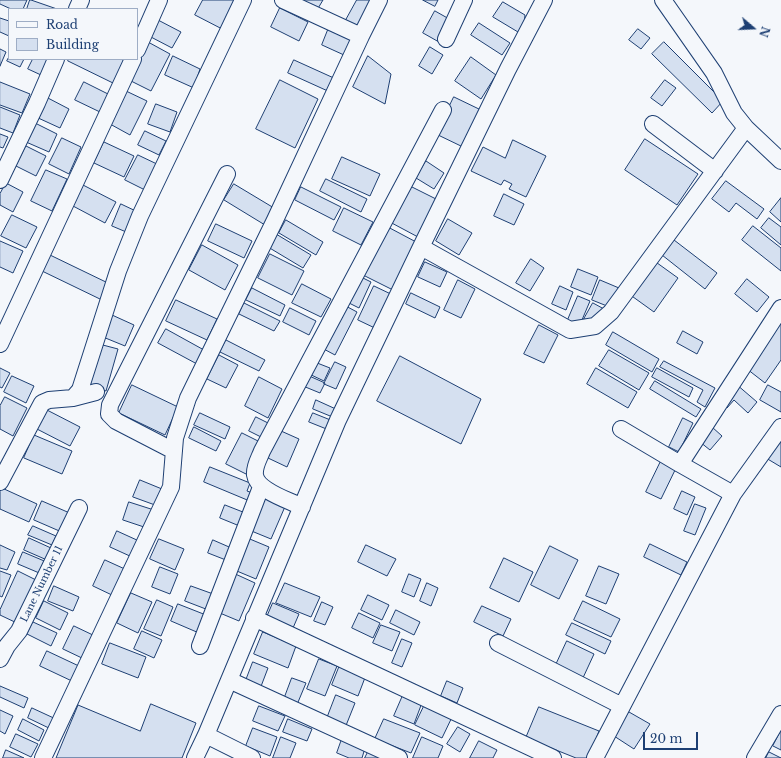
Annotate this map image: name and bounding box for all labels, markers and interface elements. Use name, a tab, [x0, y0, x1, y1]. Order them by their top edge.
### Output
legend	[8, 8, 138, 60]
north arrow	[733, 8, 773, 48]
text: Road	[46, 17, 78, 32]
text: N	[756, 25, 773, 39]
text: Building	[46, 37, 99, 52]
street label: Lane Number 11	[18, 544, 66, 624]
scale bar	[645, 724, 700, 750]
text: 20 m	[650, 731, 682, 746]

